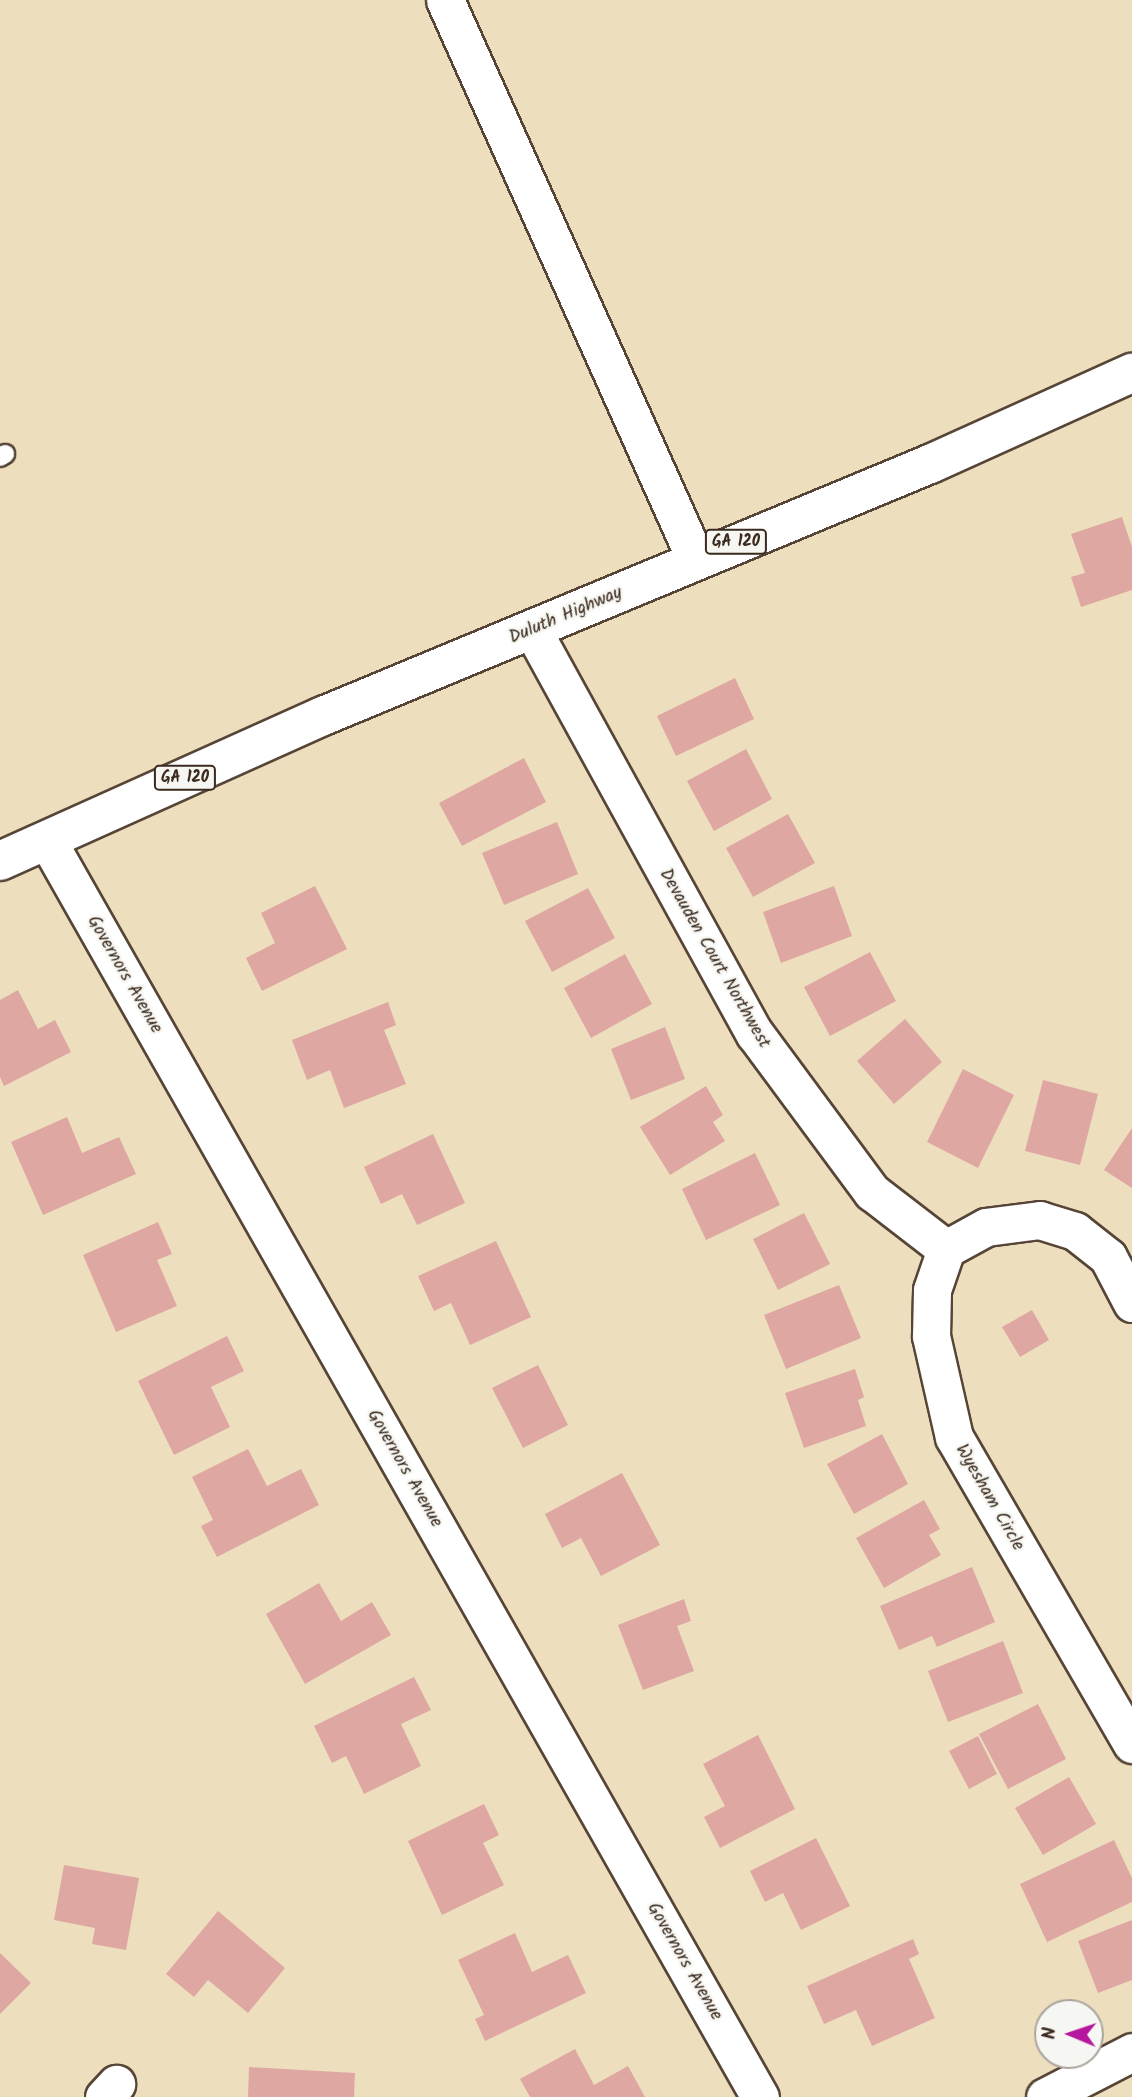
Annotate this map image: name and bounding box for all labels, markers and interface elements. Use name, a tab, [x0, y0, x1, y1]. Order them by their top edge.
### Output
road number: GA 120	[704, 530, 768, 554]
street label: Duluth Highway	[506, 582, 626, 650]
road number: GA 120	[154, 765, 216, 790]
street label: Devauden Court Northwest	[654, 865, 774, 1053]
street label: Governors Avenue	[82, 912, 166, 1038]
street label: Governors Avenue	[362, 1406, 446, 1532]
street label: Wyesham Circle	[950, 1441, 1028, 1555]
street label: Governors Avenue	[642, 1899, 726, 2025]
north arrow	[1034, 1999, 1104, 2069]
text: N	[1035, 2027, 1065, 2040]

